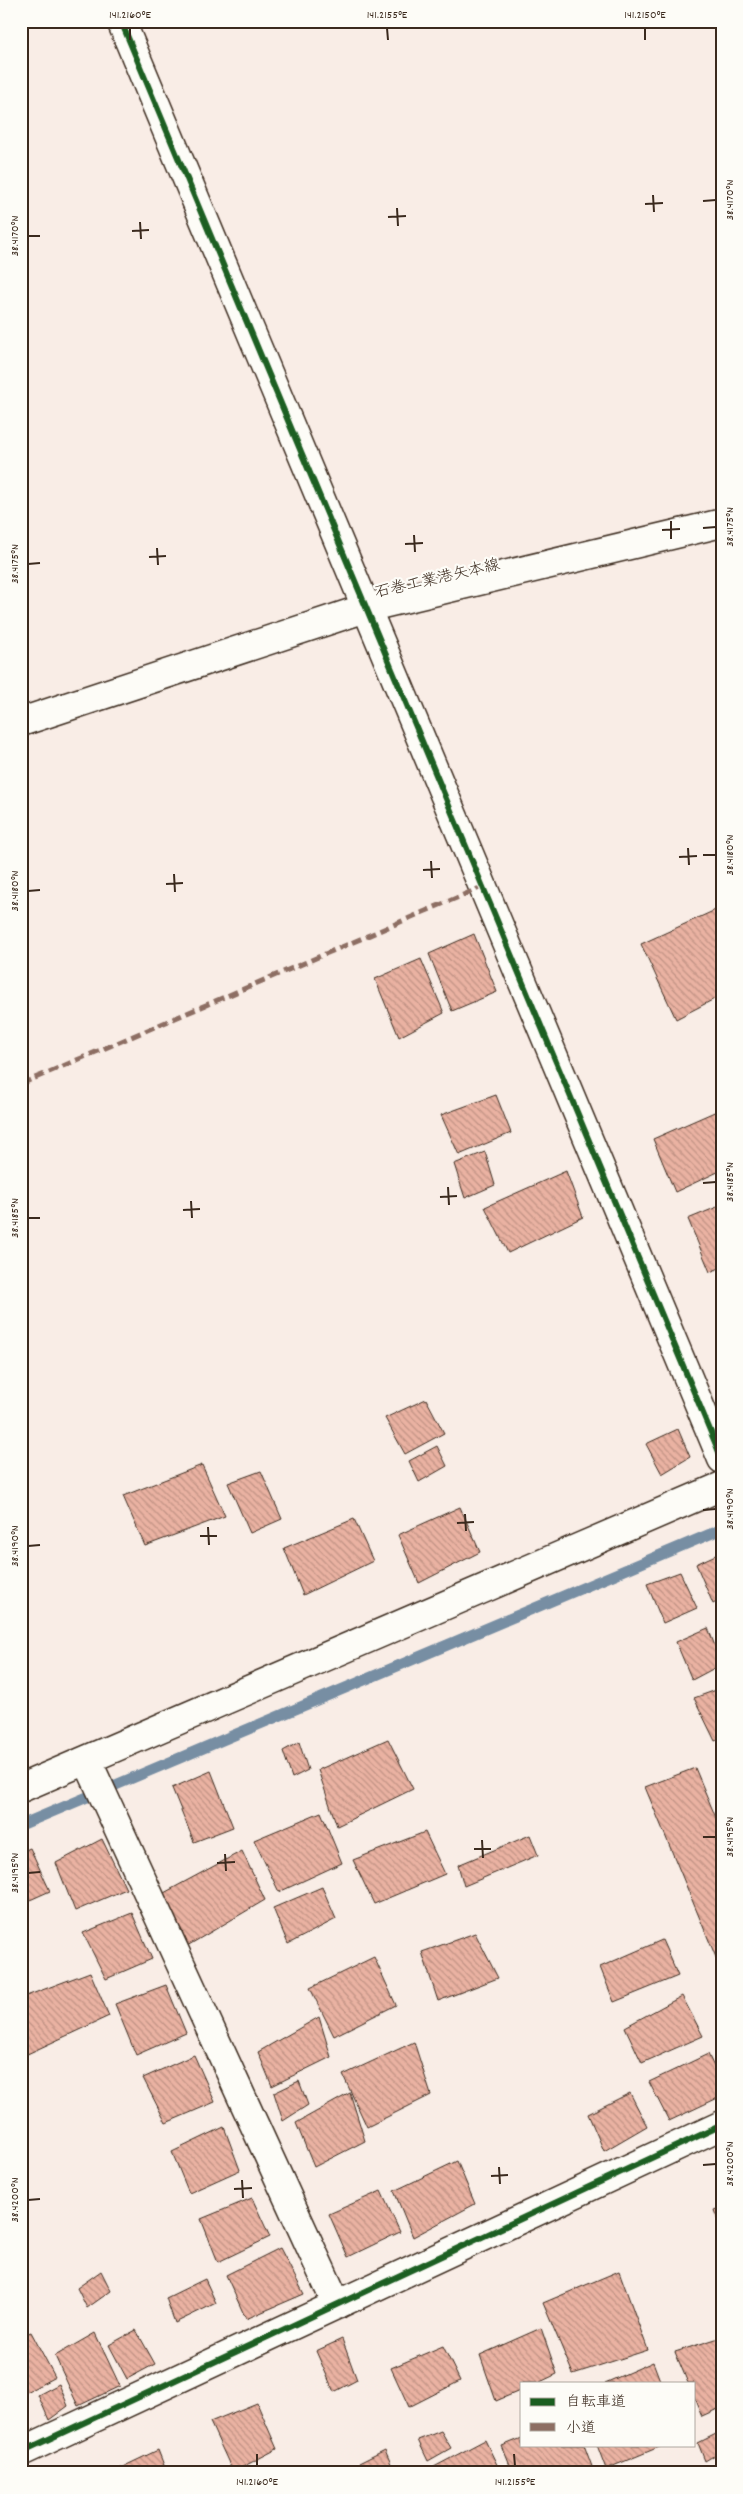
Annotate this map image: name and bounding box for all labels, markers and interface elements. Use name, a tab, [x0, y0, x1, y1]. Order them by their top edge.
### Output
text: 141.2160°E	[109, 7, 151, 24]
text: 141.2155°E	[367, 7, 408, 24]
text: 141.2150°E	[624, 7, 666, 24]
text: 38.4170°N	[722, 180, 739, 220]
text: 38.4170°N	[7, 216, 24, 256]
text: 38.4175°N	[722, 507, 739, 547]
text: 38.4175°N	[7, 544, 24, 584]
street label: 石巻工業港矢本線	[373, 554, 503, 605]
text: 38.4180°N	[722, 834, 739, 875]
text: 38.4180°N	[7, 870, 24, 911]
text: 38.4185°N	[722, 1162, 739, 1202]
text: 38.4185°N	[7, 1198, 24, 1238]
text: 38.4190°N	[722, 1488, 739, 1530]
text: 38.4190°N	[7, 1525, 24, 1567]
text: 38.4195°N	[722, 1817, 739, 1857]
text: 38.4195°N	[7, 1853, 24, 1893]
text: 38.4200°N	[722, 2141, 739, 2187]
text: 38.4200°N	[7, 2177, 24, 2223]
legend	[520, 2382, 696, 2446]
text: 自転車道	[566, 2392, 626, 2414]
text: 小道	[566, 2418, 596, 2440]
text: 141.2160°E	[236, 2474, 278, 2491]
text: 141.2155°E	[495, 2474, 536, 2491]

